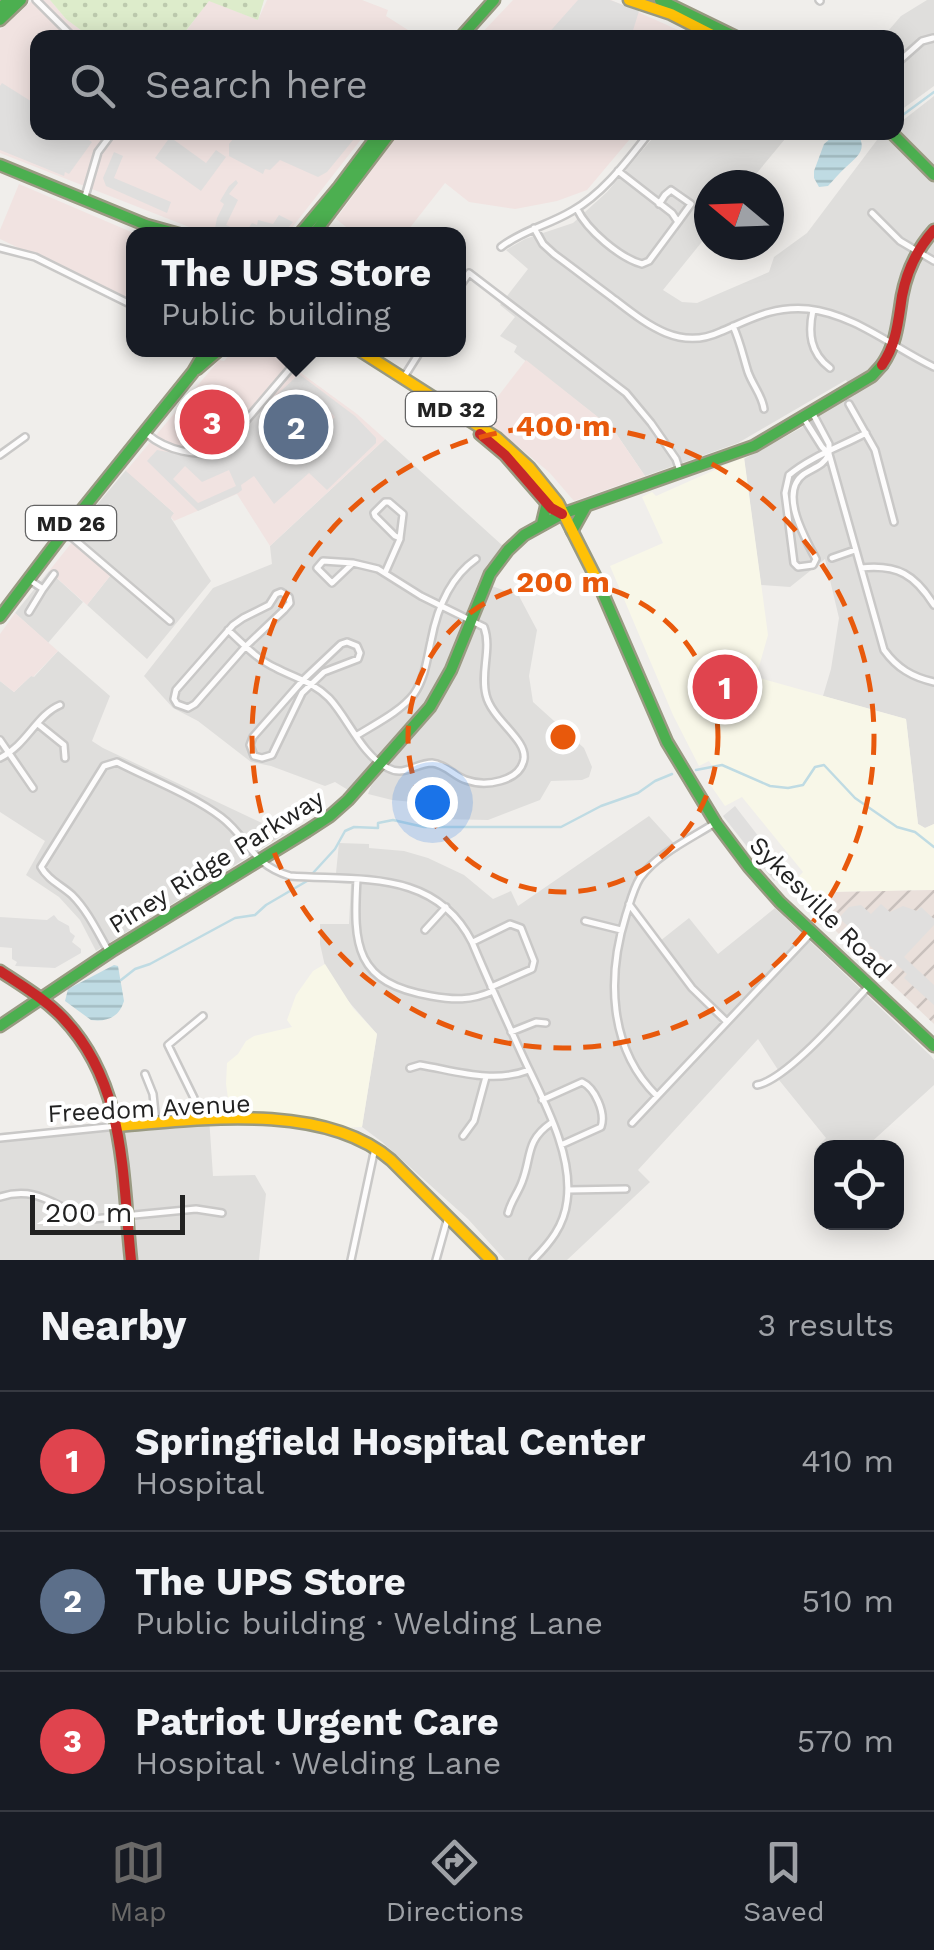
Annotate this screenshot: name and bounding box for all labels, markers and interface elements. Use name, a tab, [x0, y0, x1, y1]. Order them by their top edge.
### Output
search box	[30, 30, 904, 140]
icon: search	[65, 58, 120, 113]
text: Search here	[145, 63, 368, 107]
north arrow	[694, 170, 784, 260]
popup	[126, 227, 466, 357]
text: The UPS Store	[161, 251, 431, 295]
text: Public building	[161, 295, 391, 333]
pin: 3	[180, 384, 244, 460]
pin: 2	[264, 390, 328, 464]
road number: MD 32	[406, 392, 496, 426]
text: 400 m	[516, 408, 610, 443]
road number: MD 26	[26, 506, 116, 540]
text: 200 m	[516, 564, 610, 599]
pin: 1	[692, 650, 758, 724]
centre of rings	[545, 719, 581, 755]
your location	[407, 777, 458, 828]
street label: Piney Ridge Parkway	[104, 783, 329, 939]
street label: Sykesville Road	[744, 831, 897, 984]
street label: Freedom Avenue	[47, 1089, 251, 1128]
map controls	[814, 1140, 904, 1230]
button: locate	[814, 1140, 904, 1230]
scale bar	[30, 1190, 185, 1234]
text: 200 m	[45, 1196, 132, 1229]
text: Nearby	[40, 1301, 187, 1350]
text: 3 results	[757, 1306, 894, 1344]
text: Springfield Hospital Center	[135, 1420, 645, 1464]
text: 1	[66, 1442, 79, 1480]
text: 410 m	[801, 1442, 894, 1480]
text: Hospital	[135, 1464, 264, 1502]
text: The UPS Store	[135, 1560, 406, 1604]
text: 2	[63, 1582, 82, 1620]
text: 510 m	[802, 1582, 894, 1620]
text: Public building · Welding Lane	[135, 1604, 603, 1642]
text: Patriot Urgent Care	[135, 1700, 499, 1744]
text: 3	[63, 1722, 82, 1760]
text: 570 m	[797, 1722, 894, 1760]
text: Hospital · Welding Lane	[135, 1744, 501, 1782]
tab: Map	[110, 1835, 167, 1928]
tab: Directions	[386, 1835, 524, 1928]
tab: Saved	[743, 1835, 824, 1928]

